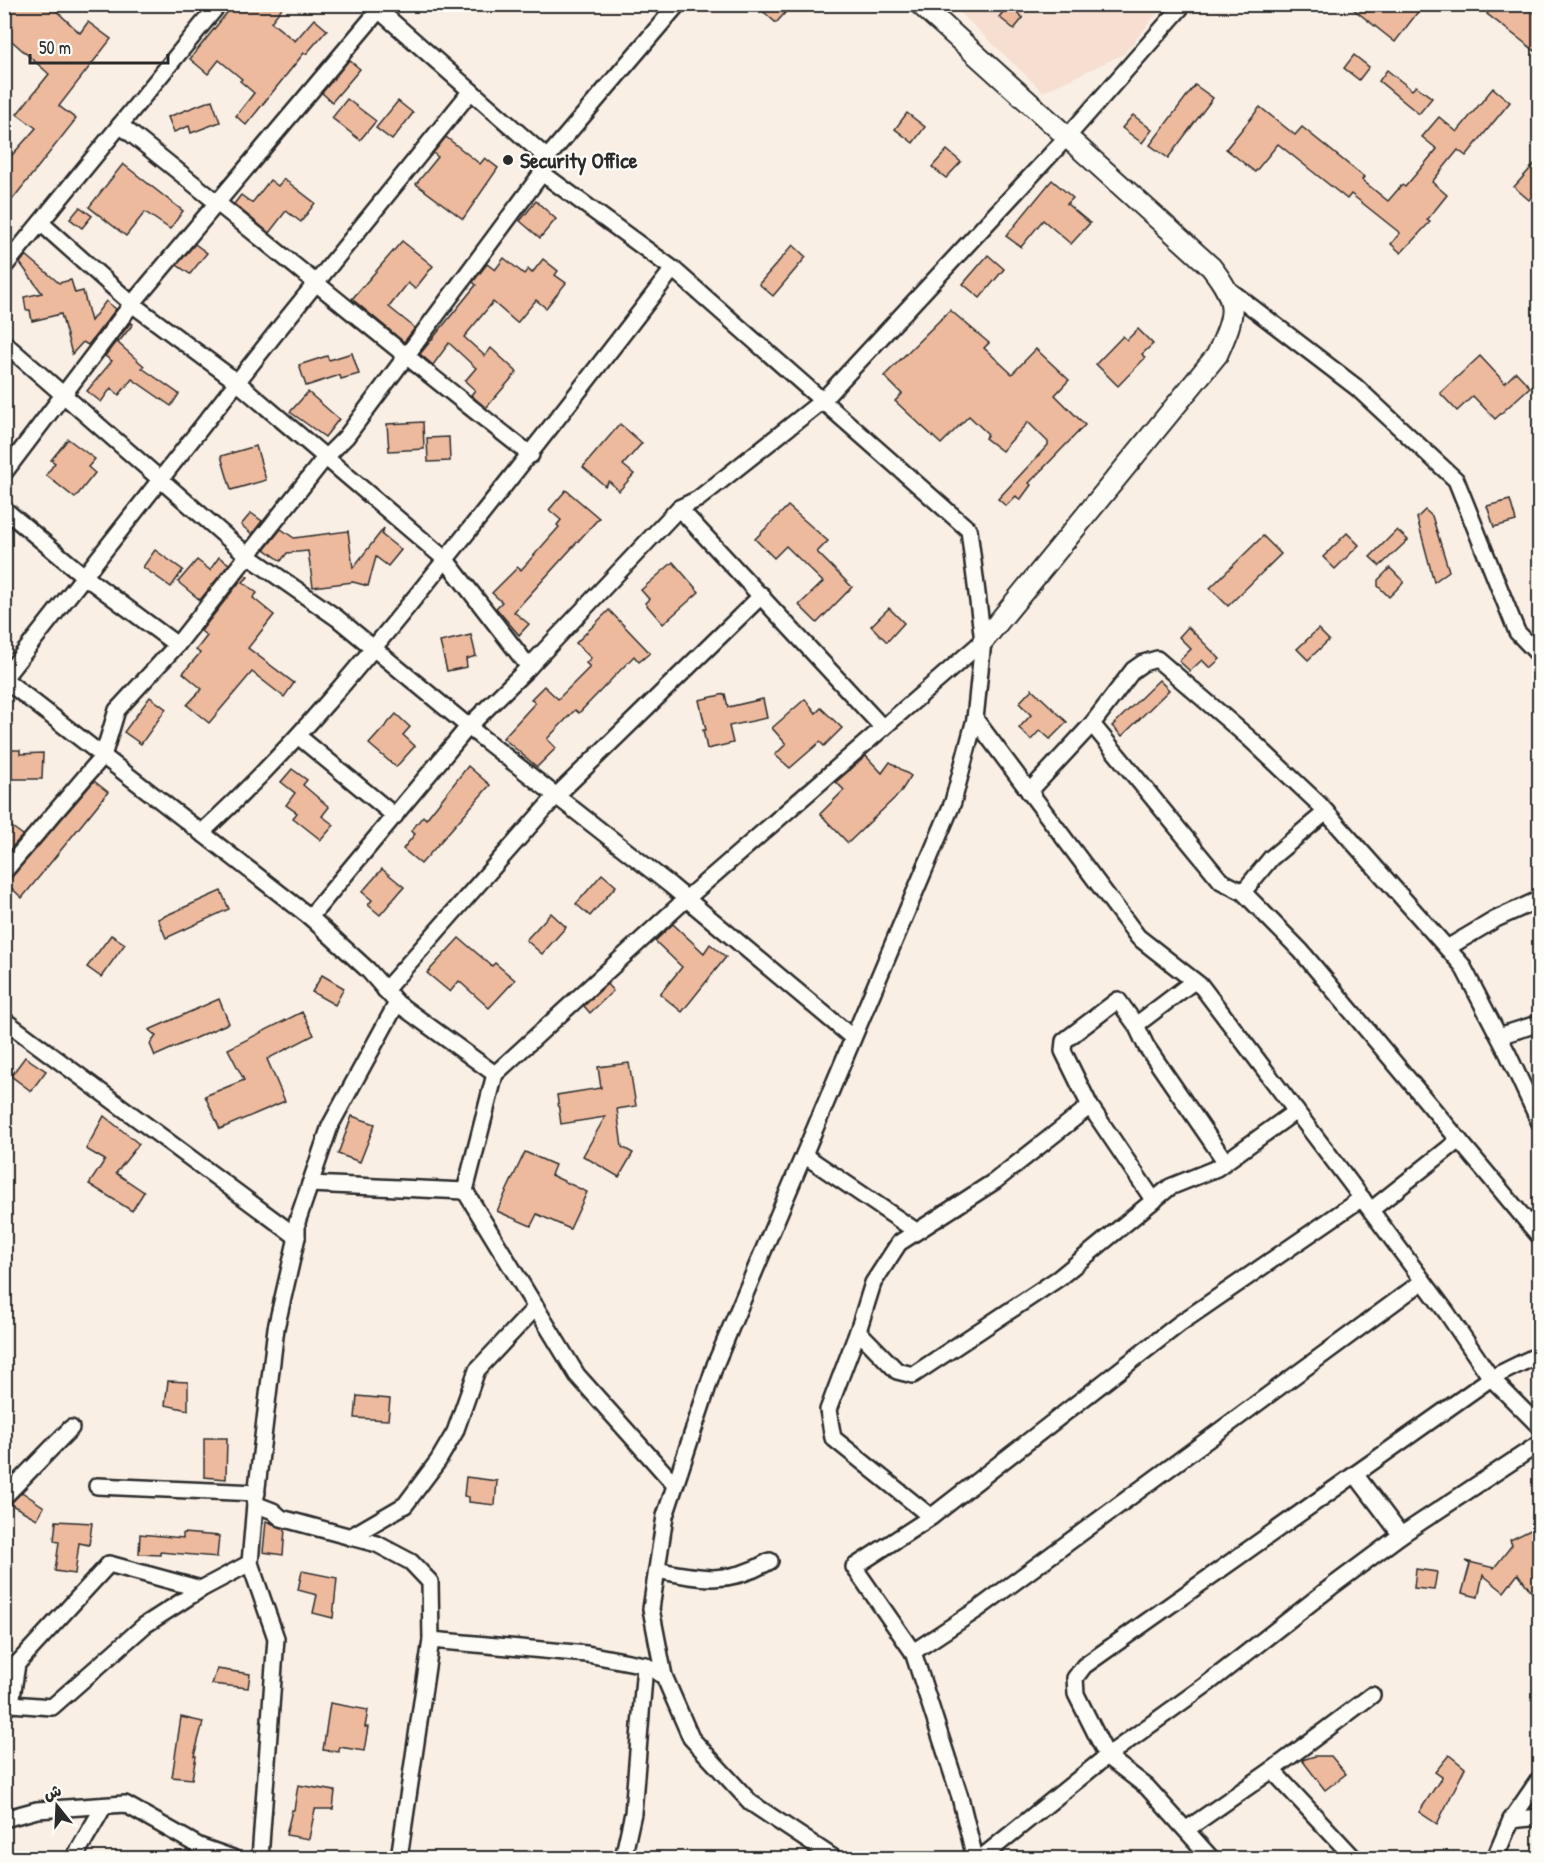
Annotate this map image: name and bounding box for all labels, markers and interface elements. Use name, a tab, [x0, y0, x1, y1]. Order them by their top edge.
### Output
scale bar	[30, 27, 168, 65]
text: 50 m	[39, 35, 71, 60]
place label: Security Office	[520, 145, 638, 176]
marker: Security Office	[501, 153, 515, 167]
north arrow	[27, 1776, 87, 1836]
text: ش	[41, 1779, 64, 1805]

